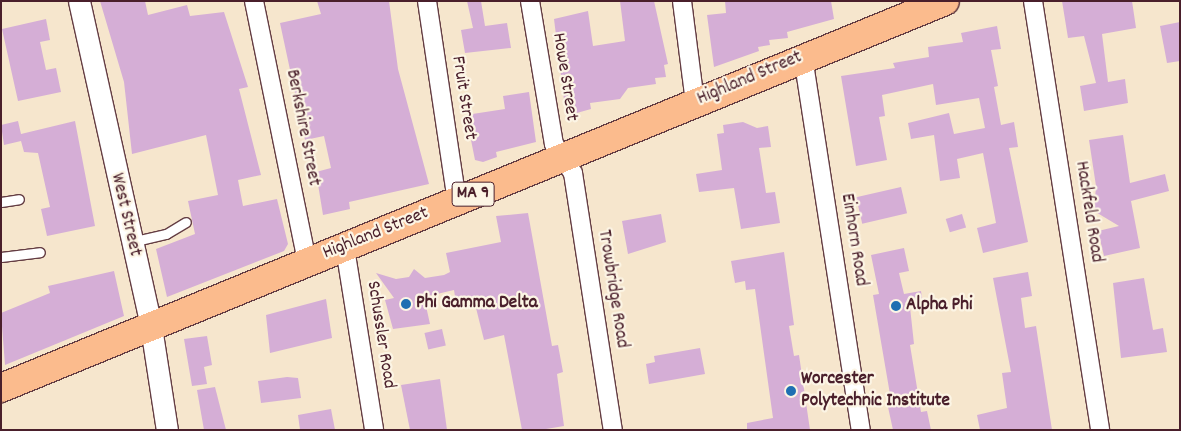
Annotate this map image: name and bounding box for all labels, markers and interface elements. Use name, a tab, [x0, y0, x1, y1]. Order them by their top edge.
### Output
street label: Howe Street	[546, 31, 582, 123]
street label: Highland Street	[694, 47, 806, 111]
street label: Fruit Street	[445, 54, 481, 142]
street label: Berkshire Street	[280, 68, 324, 188]
street label: Hackfeld Road	[1069, 160, 1107, 264]
street label: West Street	[104, 171, 146, 259]
road number: MA 9	[450, 178, 496, 210]
street label: Einhorn Road	[834, 192, 872, 288]
street label: Highland Street	[320, 202, 432, 266]
street label: Trowbridge Road	[591, 228, 633, 350]
street label: Schussler Road	[360, 280, 400, 390]
place label: Phi Gamma Delta	[416, 293, 538, 315]
place label: Alpha Phi	[906, 295, 972, 317]
marker: Phi Gamma Delta	[400, 298, 412, 310]
marker: Alpha Phi	[890, 300, 902, 312]
place label: Worcester Polytechnic Institute	[801, 369, 950, 413]
marker: Worcester Polytechnic Institute	[785, 385, 797, 397]

